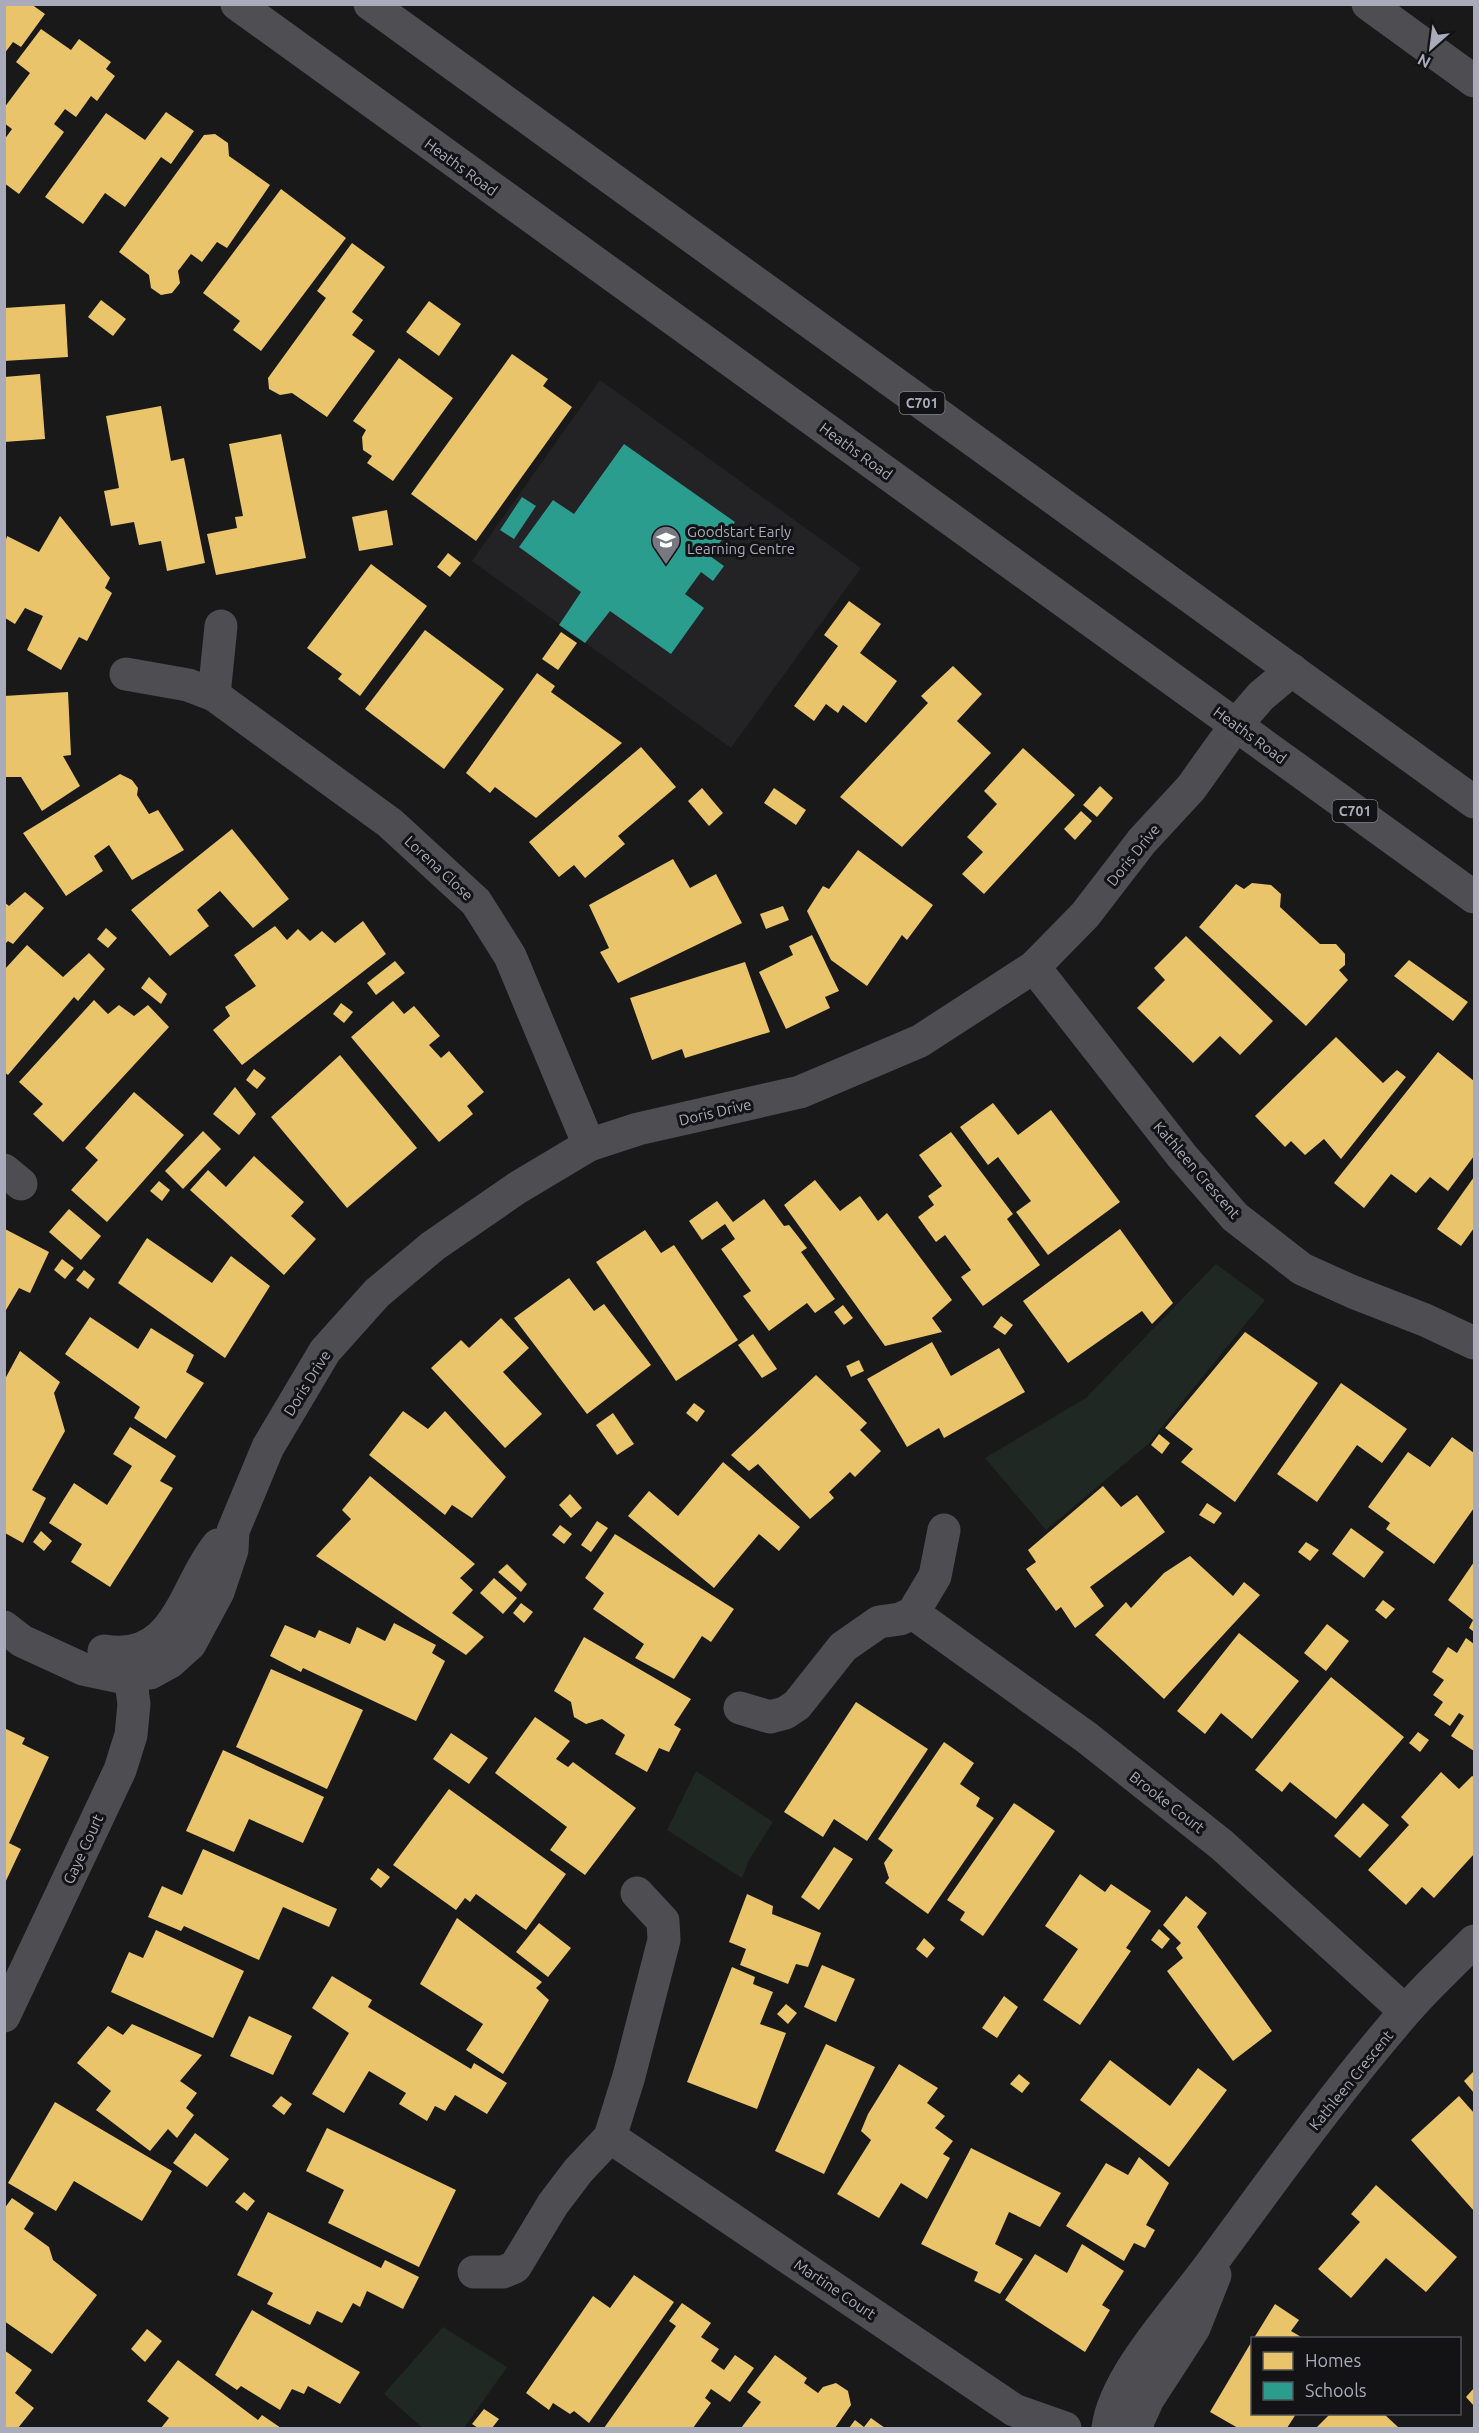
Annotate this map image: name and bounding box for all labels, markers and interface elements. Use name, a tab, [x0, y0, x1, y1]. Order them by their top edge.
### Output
north arrow	[1401, 18, 1461, 78]
text: N	[1414, 50, 1433, 72]
street label: Heaths Road	[421, 135, 501, 199]
road number: C701	[900, 392, 944, 414]
street label: Heaths Road	[816, 419, 896, 483]
place label: Goodstart Early Learning Centre	[687, 523, 795, 557]
school or university icon: Goodstart Early Learning Centre	[650, 524, 682, 566]
street label: Heaths Road	[1210, 703, 1290, 767]
road number: C701	[1332, 800, 1378, 822]
street label: Doris Drive	[1103, 821, 1163, 889]
street label: Lorena Close	[401, 832, 477, 904]
street label: Doris Drive	[677, 1095, 753, 1129]
street label: Kathleen Crescent	[1150, 1118, 1244, 1222]
street label: Doris Drive	[280, 1347, 334, 1419]
street label: Brooke Court	[1126, 1768, 1208, 1836]
street label: Gaye Court	[60, 1811, 107, 1886]
street label: Kathleen Crescent	[1306, 2027, 1396, 2133]
street label: Martine Court	[791, 2256, 879, 2322]
legend	[1251, 2337, 1461, 2415]
text: Homes	[1305, 2350, 1362, 2370]
text: Schools	[1305, 2380, 1367, 2400]

